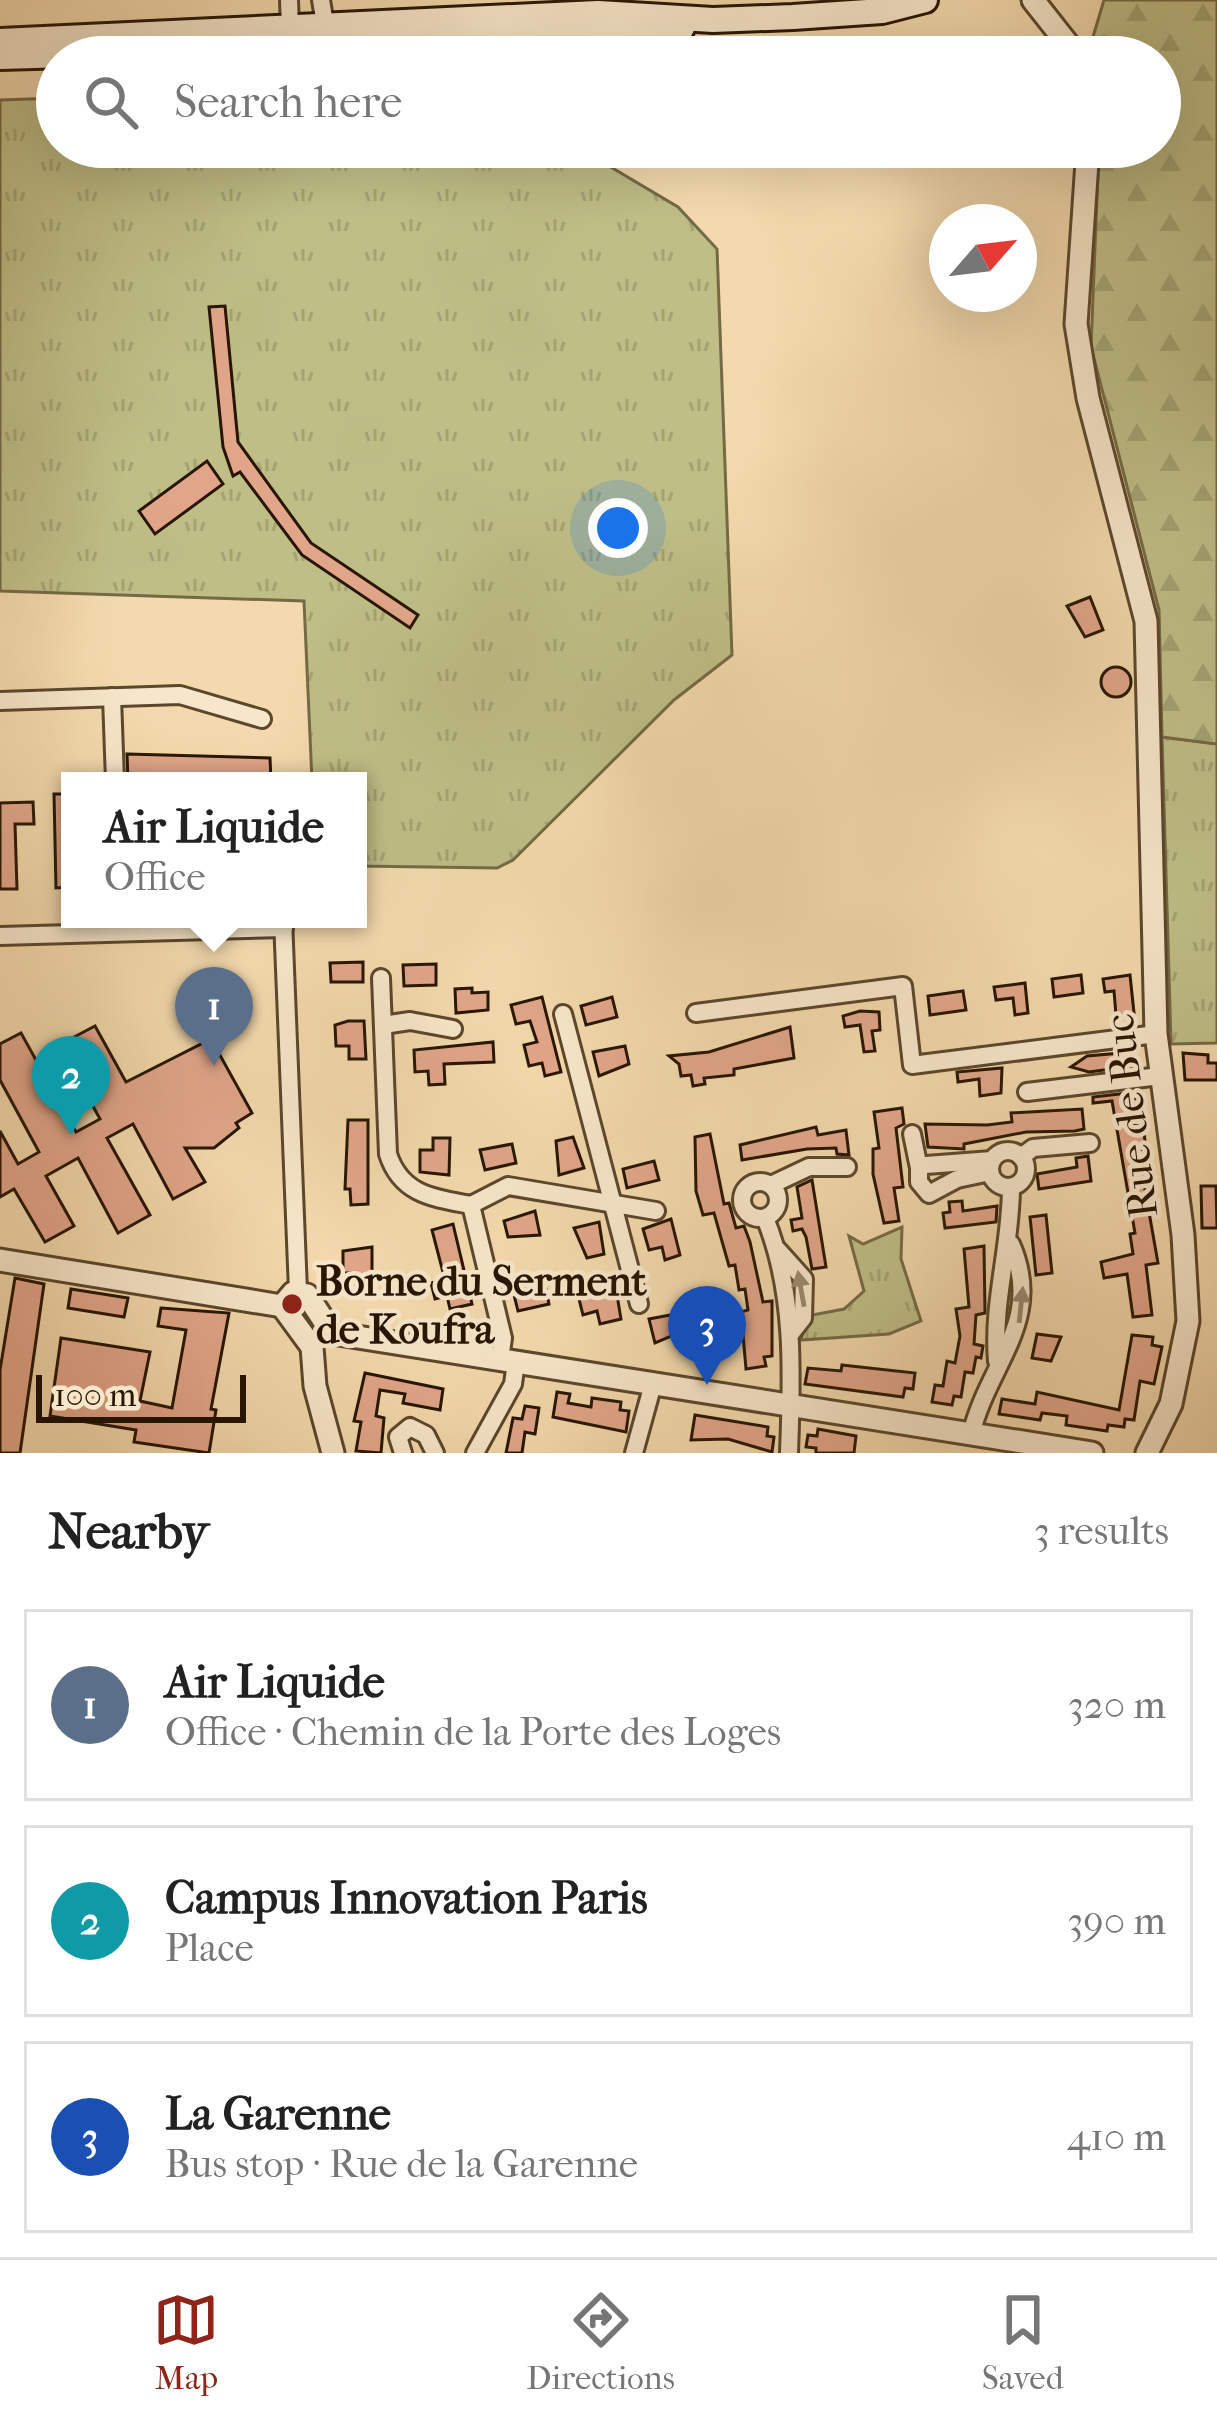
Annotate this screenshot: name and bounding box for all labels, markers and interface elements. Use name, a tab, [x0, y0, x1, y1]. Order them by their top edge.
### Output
search box	[36, 36, 1181, 168]
icon: search	[78, 69, 144, 135]
text: Search here	[174, 76, 402, 129]
north arrow	[929, 204, 1037, 312]
your location	[588, 498, 648, 558]
popup	[61, 772, 367, 928]
text: Air Liquide	[104, 801, 324, 854]
text: Office	[104, 854, 206, 900]
pin: 1	[175, 967, 253, 1066]
street label: Rue de Buc	[1095, 1011, 1168, 1221]
pin: 2	[32, 1036, 110, 1135]
place label: Borne du Serment de Koufra	[316, 1257, 648, 1354]
one-way arrow	[791, 1270, 810, 1307]
pin: 3	[668, 1286, 746, 1385]
one-way arrow	[1012, 1286, 1031, 1324]
marker: Borne du Serment de Koufra	[279, 1291, 305, 1317]
scale bar	[36, 1369, 246, 1422]
text: 100 m	[54, 1376, 137, 1415]
text: Nearby	[48, 1501, 209, 1561]
text: 3 results	[1034, 1508, 1169, 1554]
text: Air Liquide	[165, 1656, 385, 1709]
text: 1	[83, 1682, 97, 1728]
text: 320 m	[1068, 1682, 1166, 1728]
text: Office · Chemin de la Porte des Loges	[165, 1709, 781, 1755]
text: Campus Innovation Paris	[165, 1872, 648, 1925]
text: 2	[80, 1898, 100, 1944]
text: 390 m	[1067, 1898, 1166, 1944]
text: Place	[165, 1925, 254, 1971]
text: La Garenne	[165, 2088, 391, 2141]
text: 3	[82, 2114, 98, 2160]
text: 410 m	[1067, 2114, 1166, 2160]
text: Bus stop · Rue de la Garenne	[165, 2141, 638, 2187]
tab: Map	[153, 2287, 219, 2398]
tab: Directions	[526, 2287, 675, 2398]
tab: Saved	[982, 2287, 1064, 2398]

